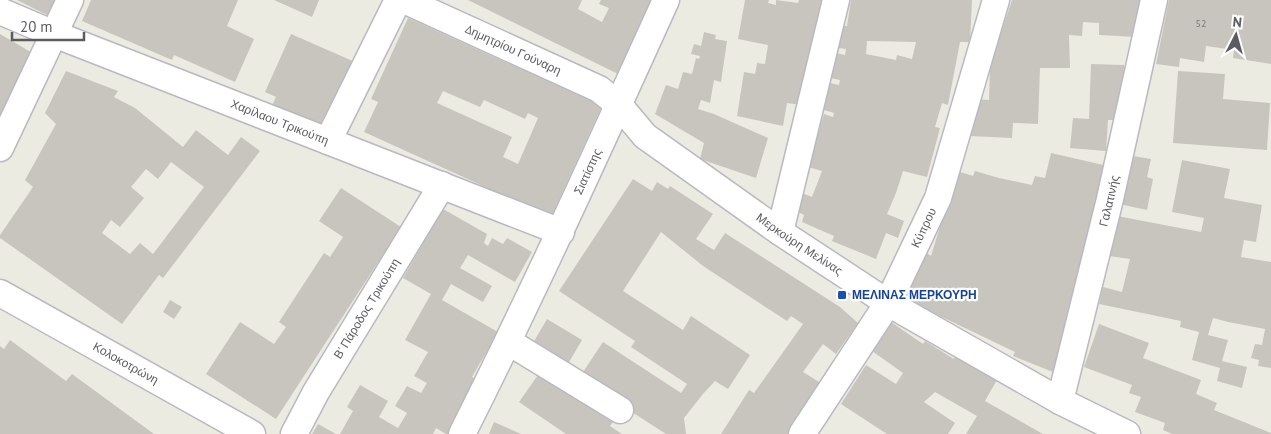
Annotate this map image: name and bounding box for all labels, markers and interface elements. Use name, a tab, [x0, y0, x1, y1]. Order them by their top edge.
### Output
scale bar	[12, 10, 85, 42]
north arrow	[1211, 10, 1261, 60]
text: N	[1232, 13, 1243, 32]
text: 20 m	[20, 17, 53, 36]
house number: 52	[1196, 17, 1206, 30]
street label: Δημητρίου Γούναρη	[463, 21, 564, 78]
street label: Χαρίλαου Τρικούπη	[229, 96, 331, 148]
street label: Σιατίστης	[570, 146, 604, 197]
street label: Γαλατινής	[1095, 174, 1122, 228]
street label: Κύπρου	[907, 205, 939, 250]
street label: Μερκούρη Μελίνας	[754, 210, 846, 278]
street label: Β' Πάροδος Τρικούπη	[330, 255, 403, 361]
place label: ΜΕΛΙΝΑΣ ΜΕΡΚΟΥΡΗ	[852, 287, 977, 302]
marker: ΜΕΛΙΝΑΣ ΜΕΡΚΟΥΡΗ	[836, 289, 848, 301]
street label: Κολοκοτρώνη	[90, 339, 161, 387]

